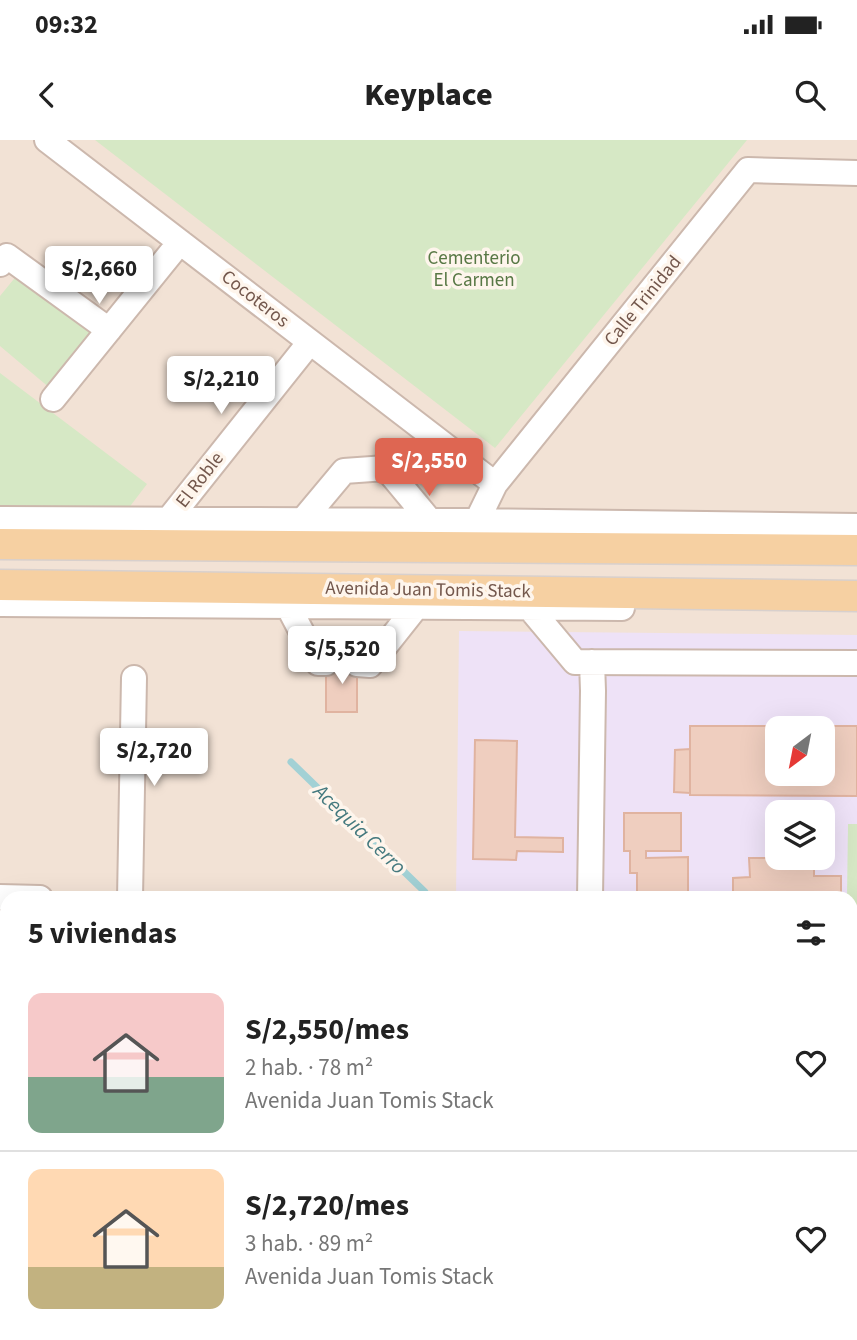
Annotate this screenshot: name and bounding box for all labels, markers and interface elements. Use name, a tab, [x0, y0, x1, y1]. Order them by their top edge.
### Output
text: 09:32	[35, 6, 98, 43]
text: Keyplace	[364, 72, 493, 118]
icon: back	[28, 76, 66, 114]
icon: search	[791, 76, 829, 114]
park label: Cementerio El Carmen	[428, 245, 521, 294]
pin: S/2,660	[34, 246, 164, 306]
street label: Calle Trinidad	[598, 250, 688, 352]
text: S/2,660	[61, 252, 137, 285]
street label: Cocoteros	[215, 264, 295, 334]
pin: S/2,210	[156, 356, 286, 416]
text: S/2,210	[183, 362, 259, 395]
pin: S/2,550	[364, 438, 494, 498]
text: S/2,550	[391, 444, 467, 477]
street label: El Roble	[170, 446, 230, 514]
street label: Avenida Juan Tomis Stack	[325, 575, 531, 605]
pin: S/5,520	[277, 626, 407, 686]
text: S/5,520	[304, 632, 380, 665]
north arrow	[765, 716, 835, 786]
map controls	[765, 716, 835, 870]
pin: S/2,720	[89, 728, 219, 788]
text: S/2,720	[116, 734, 192, 767]
water label: Acequia Cerro	[305, 776, 413, 881]
button: layers	[765, 800, 835, 870]
text: 5 viviendas	[28, 912, 177, 955]
icon: filters	[792, 914, 830, 952]
text: S/2,550/mes	[245, 1008, 409, 1051]
icon: home	[84, 1021, 168, 1105]
icon: heart	[792, 1044, 830, 1082]
text: 2 hab. · 78 m²	[245, 1051, 373, 1084]
text: Avenida Juan Tomis Stack	[245, 1084, 494, 1117]
text: S/2,720/mes	[245, 1184, 409, 1227]
icon: home	[84, 1197, 168, 1281]
icon: heart	[792, 1220, 830, 1258]
text: 3 hab. · 89 m²	[245, 1227, 373, 1260]
text: Avenida Juan Tomis Stack	[245, 1260, 494, 1293]

